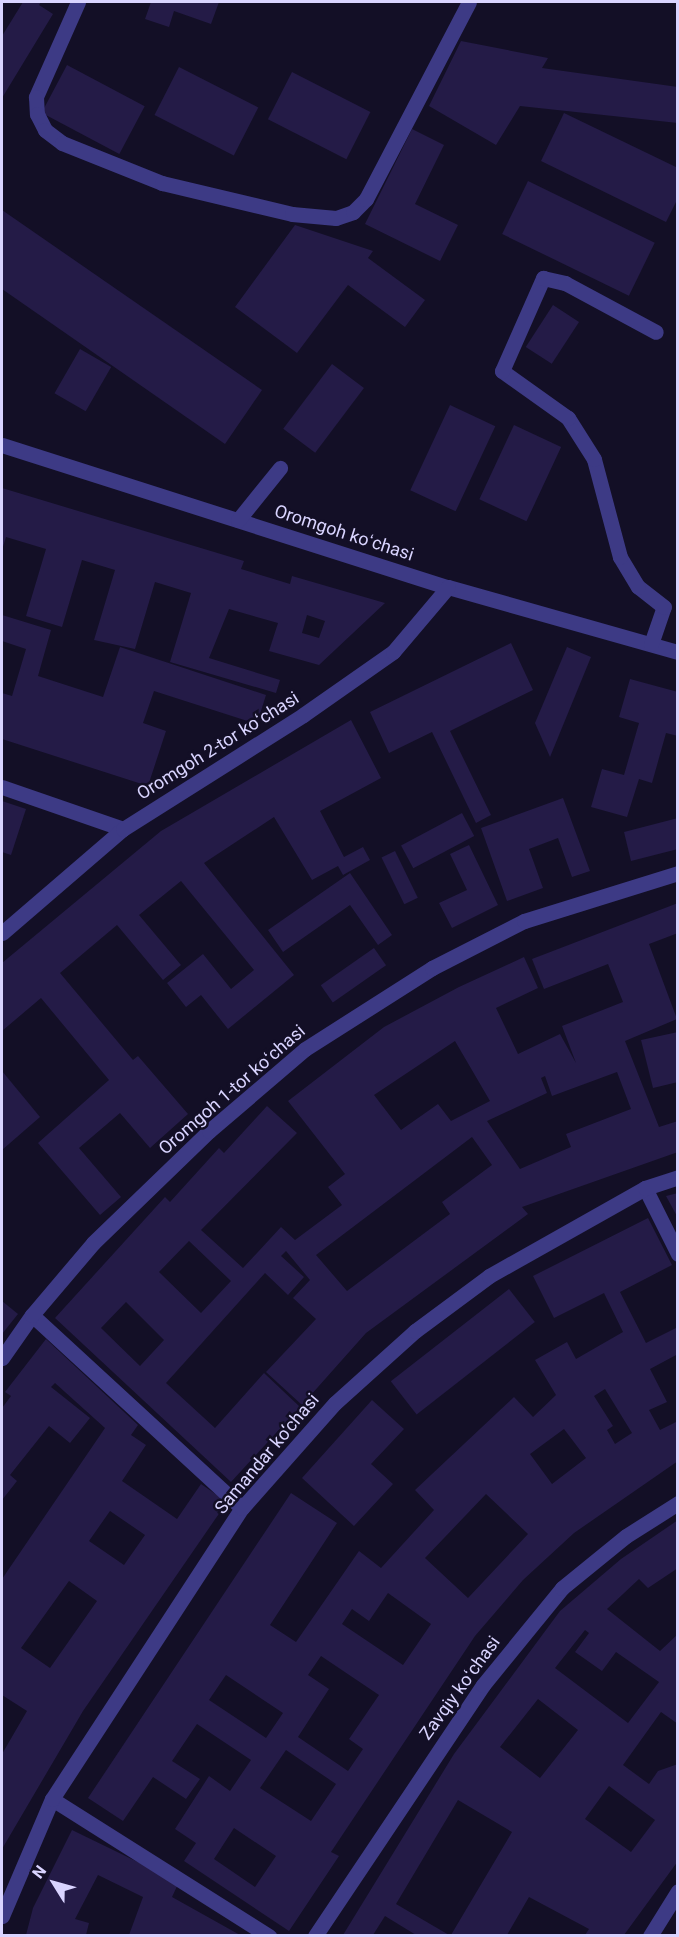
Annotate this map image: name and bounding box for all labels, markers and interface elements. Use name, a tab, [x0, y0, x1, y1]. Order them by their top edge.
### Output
street label: Oromgoh koʻchasi	[272, 500, 416, 566]
street label: Oromgoh 2-tor koʻchasi	[133, 687, 303, 805]
street label: Oromgoh 1-tor koʻchasi	[154, 1021, 310, 1159]
street label: Samandar ko‘chasi	[210, 1389, 324, 1519]
street label: Zavqiy koʻchasi	[415, 1632, 505, 1744]
north arrow	[24, 1853, 84, 1913]
text: N	[28, 1862, 50, 1882]

